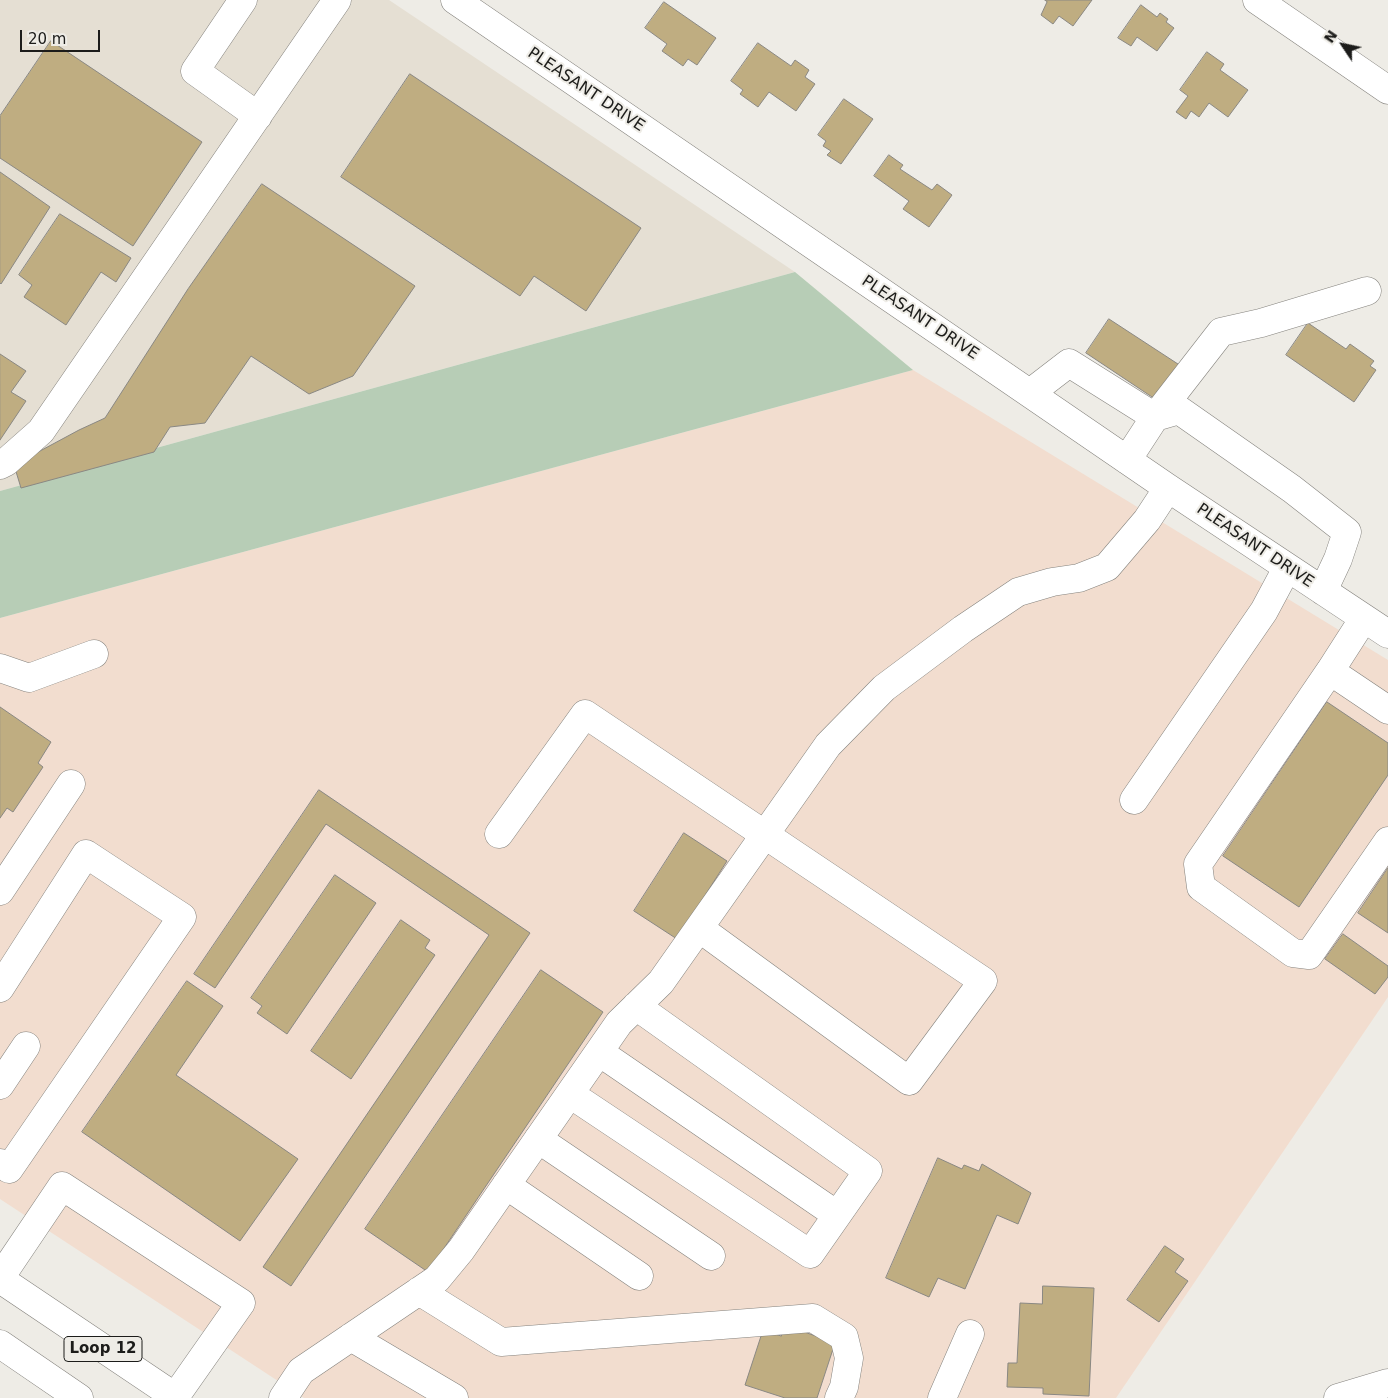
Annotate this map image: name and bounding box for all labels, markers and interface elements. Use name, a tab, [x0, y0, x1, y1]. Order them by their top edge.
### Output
scale bar	[22, 20, 102, 52]
north arrow	[1318, 20, 1368, 70]
text: N	[1321, 27, 1340, 46]
text: 20 m	[28, 30, 66, 48]
street label: PLEASANT DRIVE	[524, 44, 648, 136]
street label: PLEASANT DRIVE	[858, 272, 982, 364]
street label: PLEASANT DRIVE	[1193, 500, 1317, 592]
road number: Loop 12	[64, 1336, 142, 1362]

